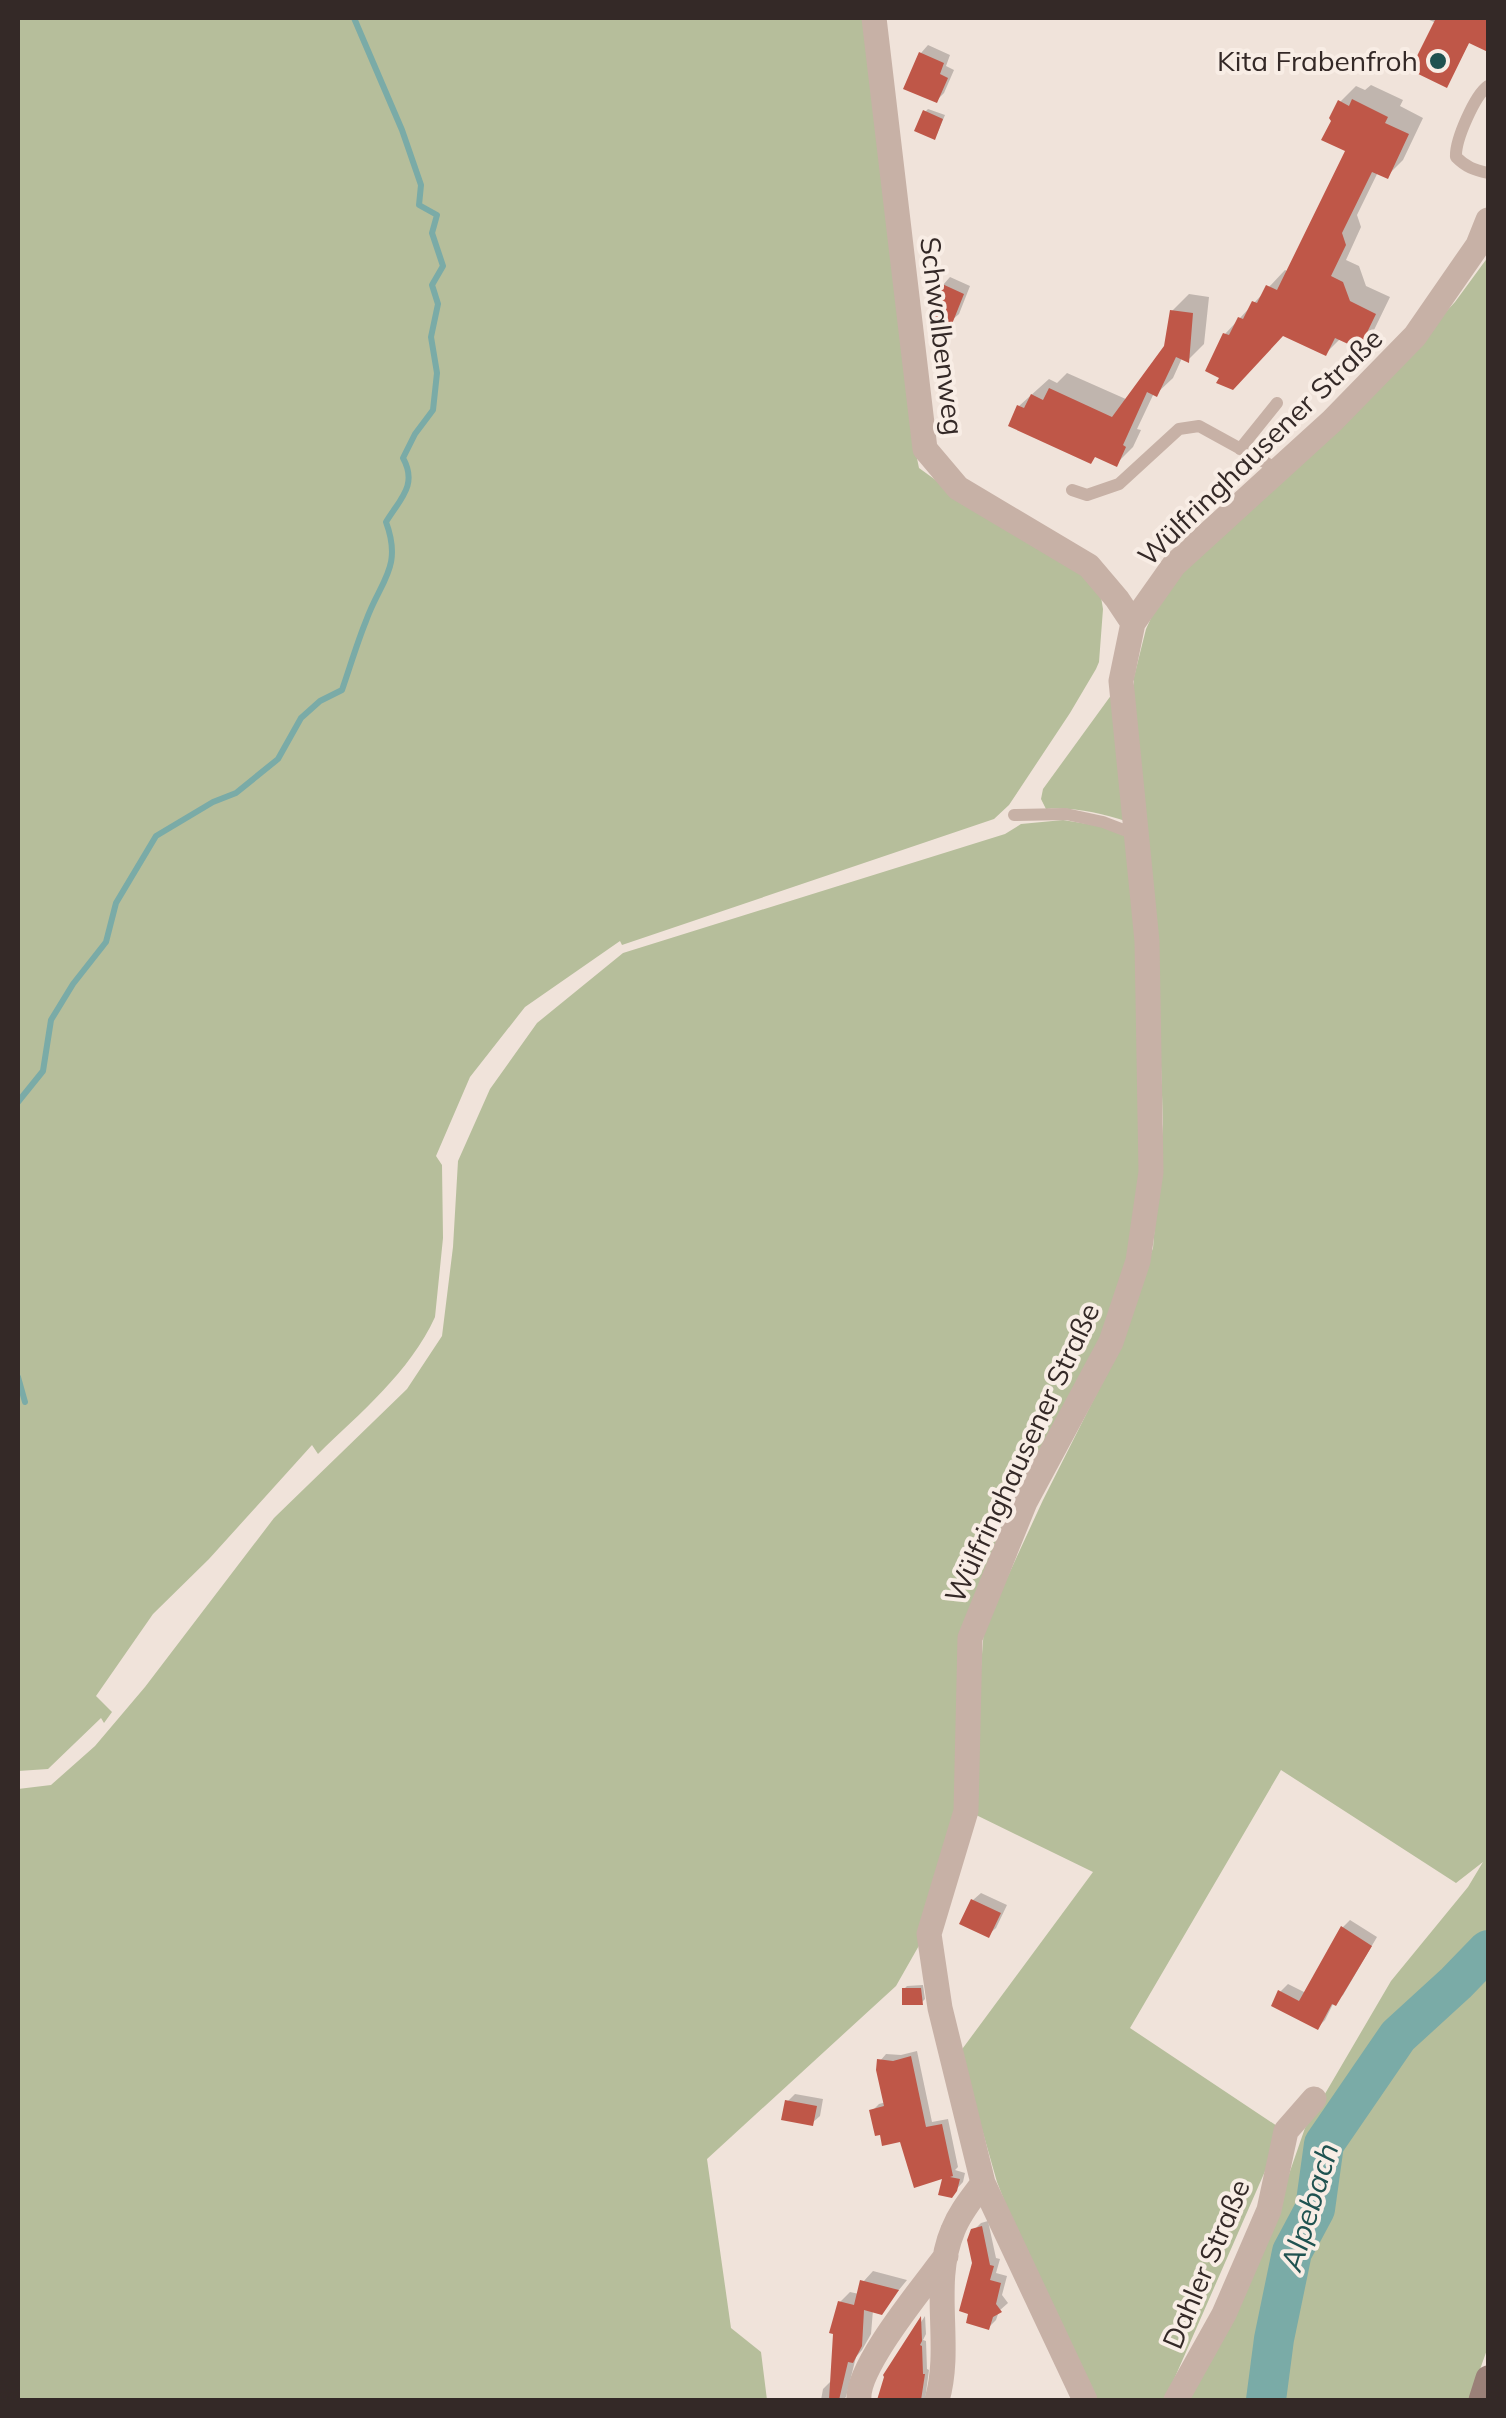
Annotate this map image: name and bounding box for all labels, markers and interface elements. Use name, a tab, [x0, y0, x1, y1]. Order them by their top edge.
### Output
place label: Kita Frabenfroh	[1217, 43, 1418, 78]
marker: Kita Frabenfroh	[1427, 50, 1449, 72]
street label: Schwalbenweg	[913, 235, 972, 437]
street label: Wülfringhausener Straße	[1130, 321, 1389, 573]
street label: Wülfringhausener Straße	[937, 1297, 1106, 1608]
water label: Alpebach	[1271, 2138, 1347, 2276]
street label: Dahler Straße	[1154, 2174, 1257, 2354]

